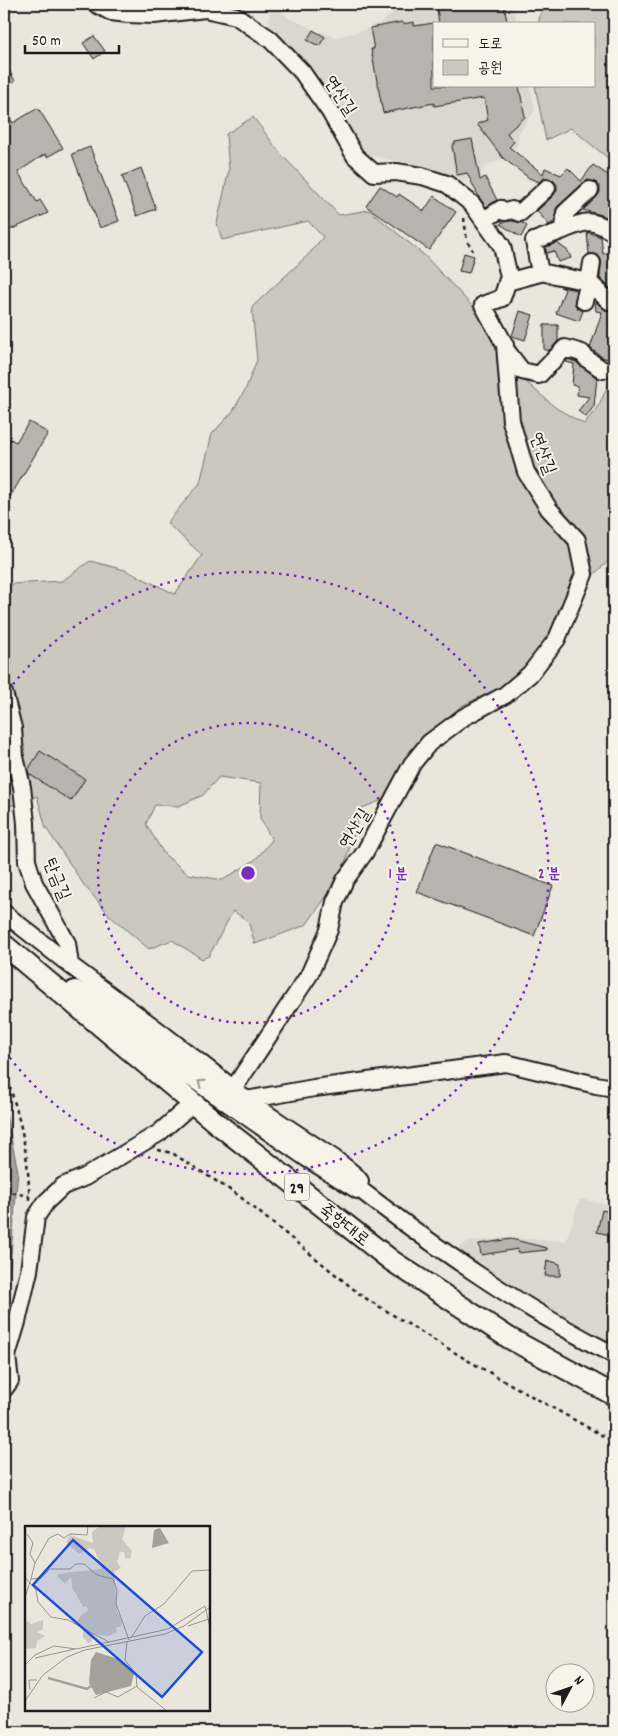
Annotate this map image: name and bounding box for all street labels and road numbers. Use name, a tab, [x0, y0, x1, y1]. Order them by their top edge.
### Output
street label: 연산길	[317, 71, 362, 122]
street label: 연산길	[522, 429, 561, 479]
street label: 연산길	[334, 804, 378, 854]
street label: 탄금길	[36, 855, 76, 905]
road number: 29	[284, 1174, 310, 1200]
street label: 죽향대로	[313, 1198, 374, 1254]

